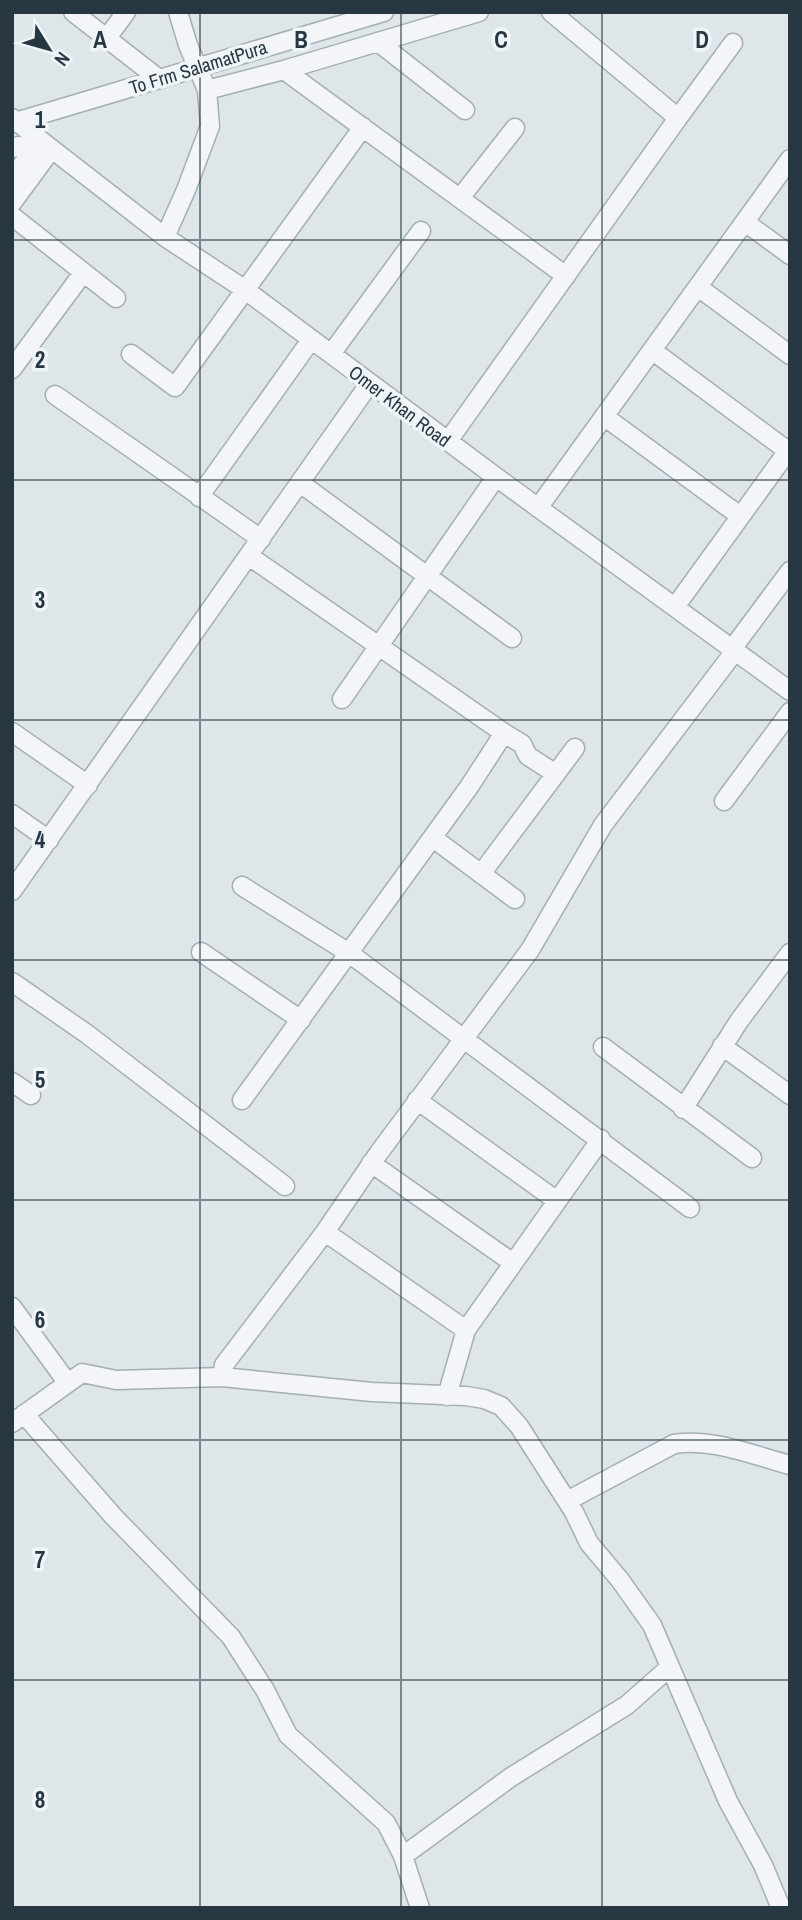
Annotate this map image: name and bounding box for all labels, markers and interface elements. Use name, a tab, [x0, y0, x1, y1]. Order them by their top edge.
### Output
north arrow	[14, 14, 84, 84]
text: A	[93, 24, 107, 55]
text: B	[294, 24, 308, 55]
text: C	[494, 24, 508, 55]
text: D	[695, 24, 709, 55]
street label: To Frm SalamatPura	[126, 34, 270, 100]
text: N	[49, 47, 76, 72]
text: 1	[35, 104, 46, 135]
text: 2	[35, 344, 45, 375]
street label: Omer Khan Road	[344, 359, 456, 453]
text: 3	[35, 584, 45, 615]
text: 4	[35, 824, 46, 855]
text: 5	[35, 1064, 45, 1095]
text: 6	[35, 1304, 45, 1335]
text: 7	[35, 1544, 45, 1575]
text: 8	[35, 1784, 45, 1815]

